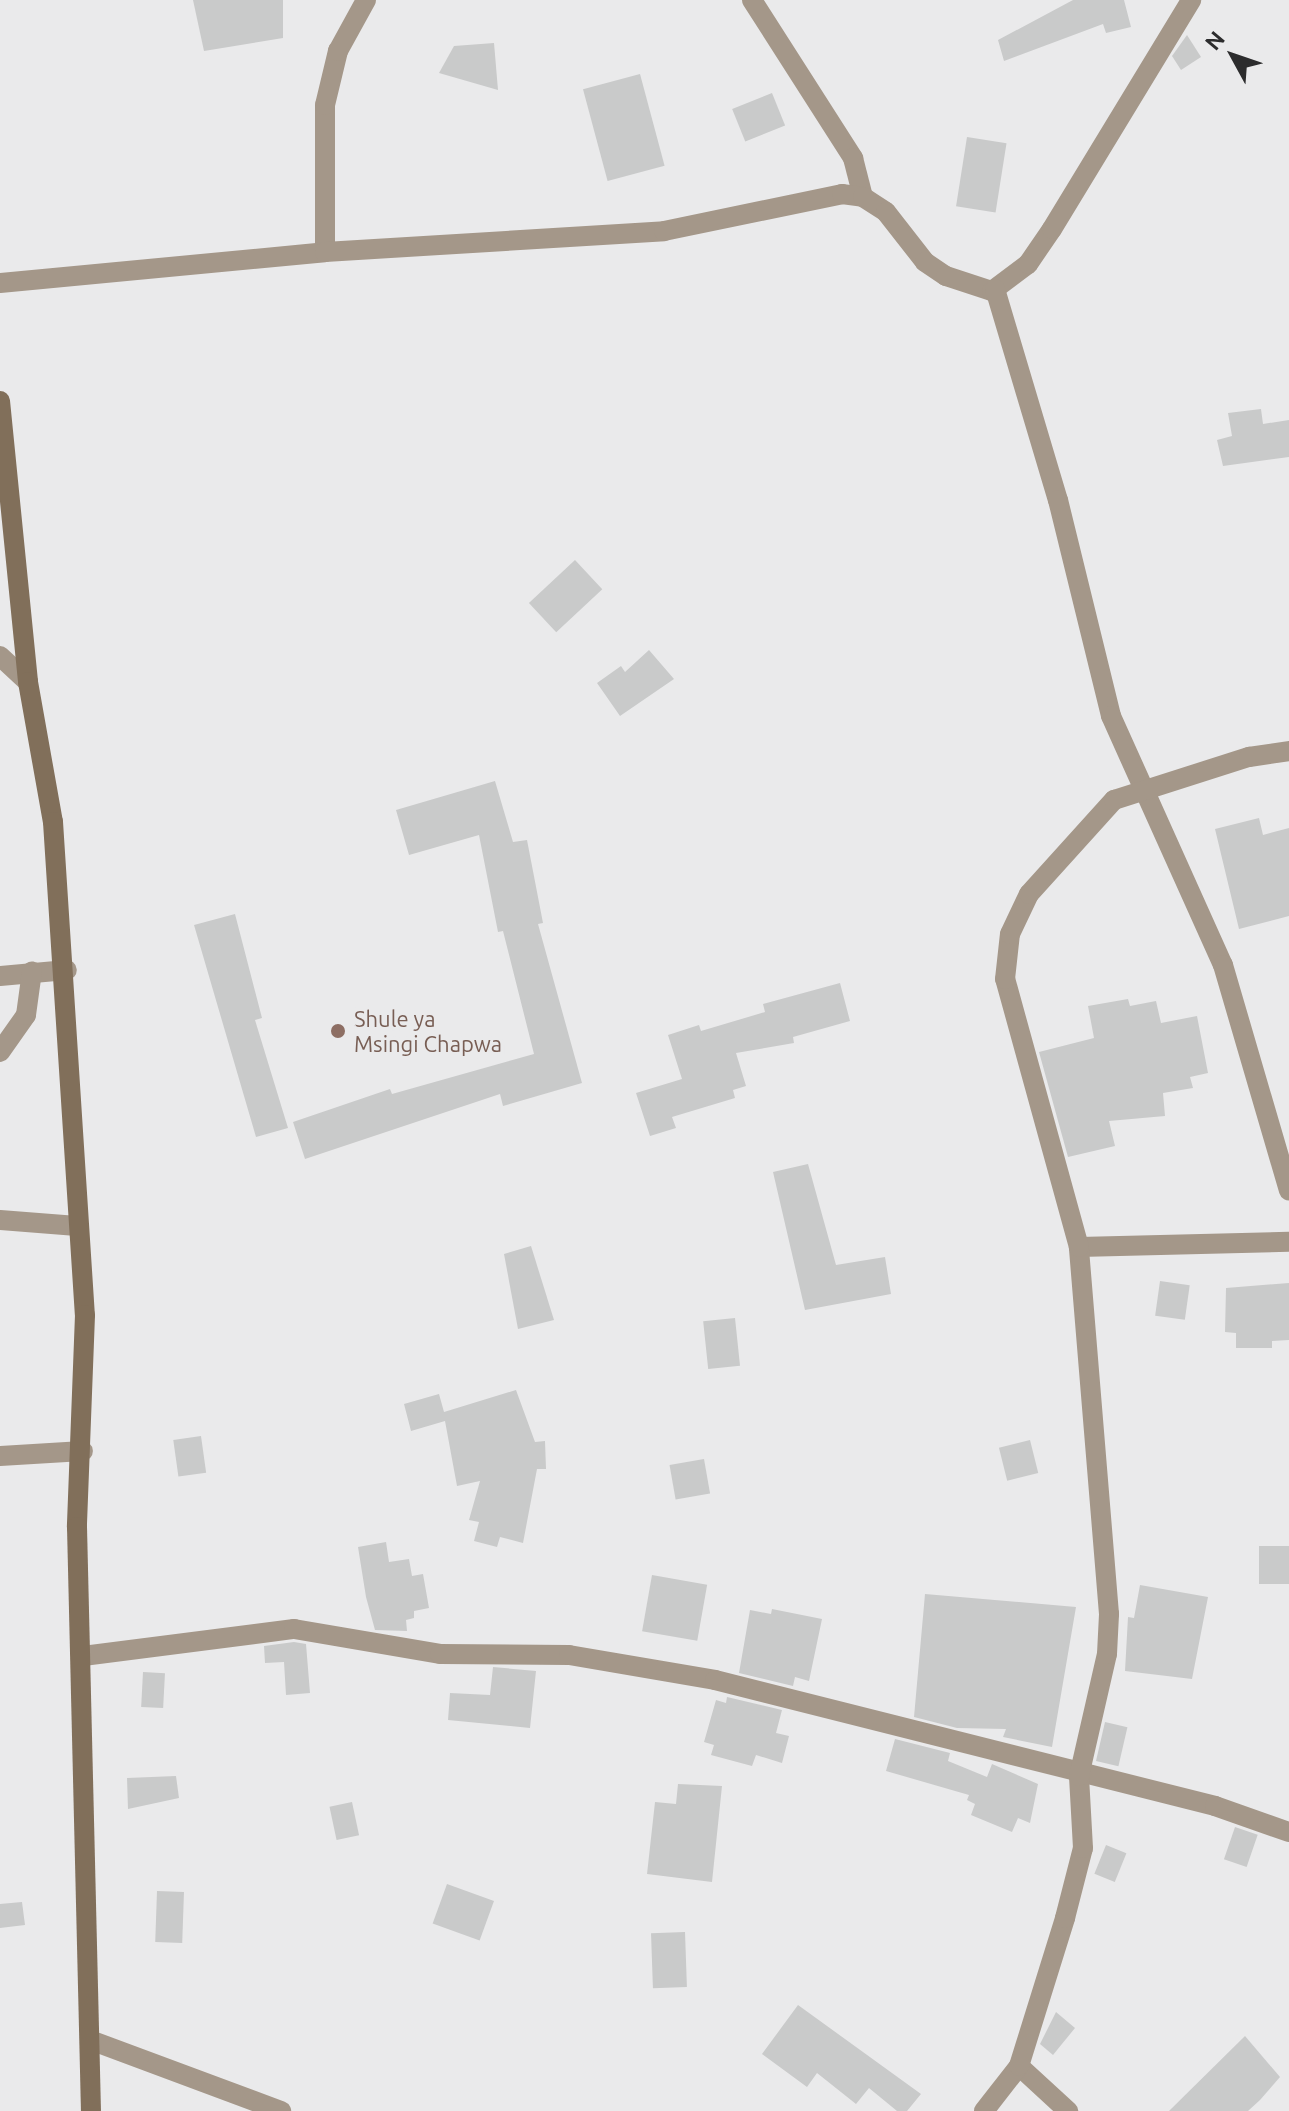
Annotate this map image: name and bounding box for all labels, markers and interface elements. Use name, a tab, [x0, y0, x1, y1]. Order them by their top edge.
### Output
north arrow	[1193, 16, 1273, 96]
text: N	[1199, 26, 1229, 55]
place label: Shule ya Msingi Chapwa	[354, 1005, 502, 1056]
marker: Shule ya Msingi Chapwa	[329, 1022, 347, 1040]

